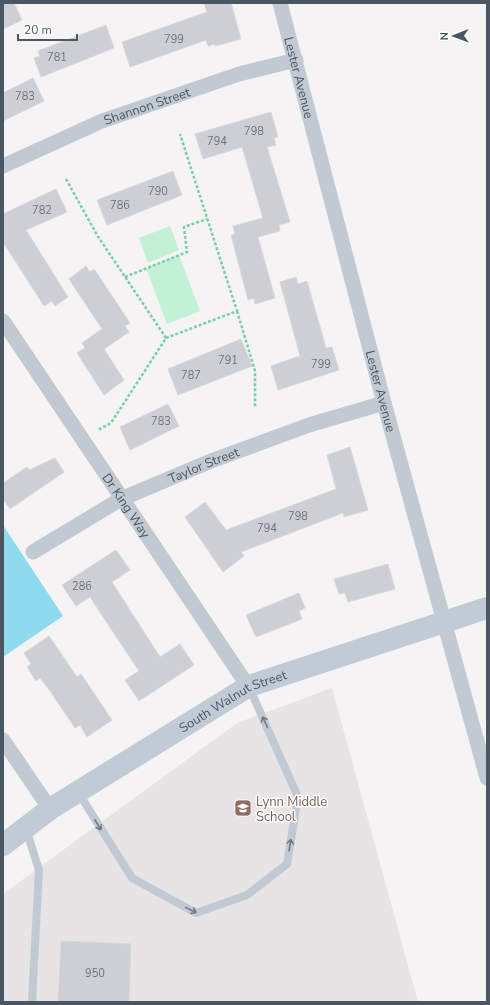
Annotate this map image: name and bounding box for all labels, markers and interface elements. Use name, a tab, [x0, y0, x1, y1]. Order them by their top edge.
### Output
scale bar	[18, 16, 77, 42]
north arrow	[434, 16, 474, 56]
text: 20 m	[24, 22, 52, 38]
house number: 799	[164, 32, 184, 47]
text: N	[437, 32, 452, 40]
street label: Lester Avenue	[279, 35, 318, 121]
house number: 781	[47, 50, 67, 65]
street label: Shannon Street	[101, 83, 193, 130]
house number: 783	[15, 89, 35, 104]
house number: 798	[244, 124, 264, 139]
house number: 794	[207, 134, 227, 149]
house number: 790	[148, 184, 168, 199]
house number: 786	[110, 198, 130, 213]
house number: 782	[32, 203, 52, 218]
street label: Lester Avenue	[361, 349, 400, 434]
house number: 791	[218, 353, 238, 368]
house number: 799	[311, 357, 331, 372]
house number: 787	[181, 368, 201, 383]
house number: 783	[151, 414, 171, 429]
street label: Taylor Street	[166, 443, 242, 488]
street label: Dr King Way	[98, 470, 154, 542]
house number: 798	[288, 509, 308, 524]
house number: 794	[257, 521, 277, 536]
house number: 286	[72, 579, 92, 594]
street label: South Walnut Street	[176, 666, 290, 737]
one-way arrow	[260, 717, 268, 729]
place label: Lynn Middle School	[256, 793, 327, 826]
school or university icon: Lynn Middle School	[233, 798, 253, 818]
one-way arrow	[95, 819, 103, 831]
one-way arrow	[286, 839, 294, 852]
one-way arrow	[185, 906, 197, 914]
house number: 950	[85, 966, 105, 981]

